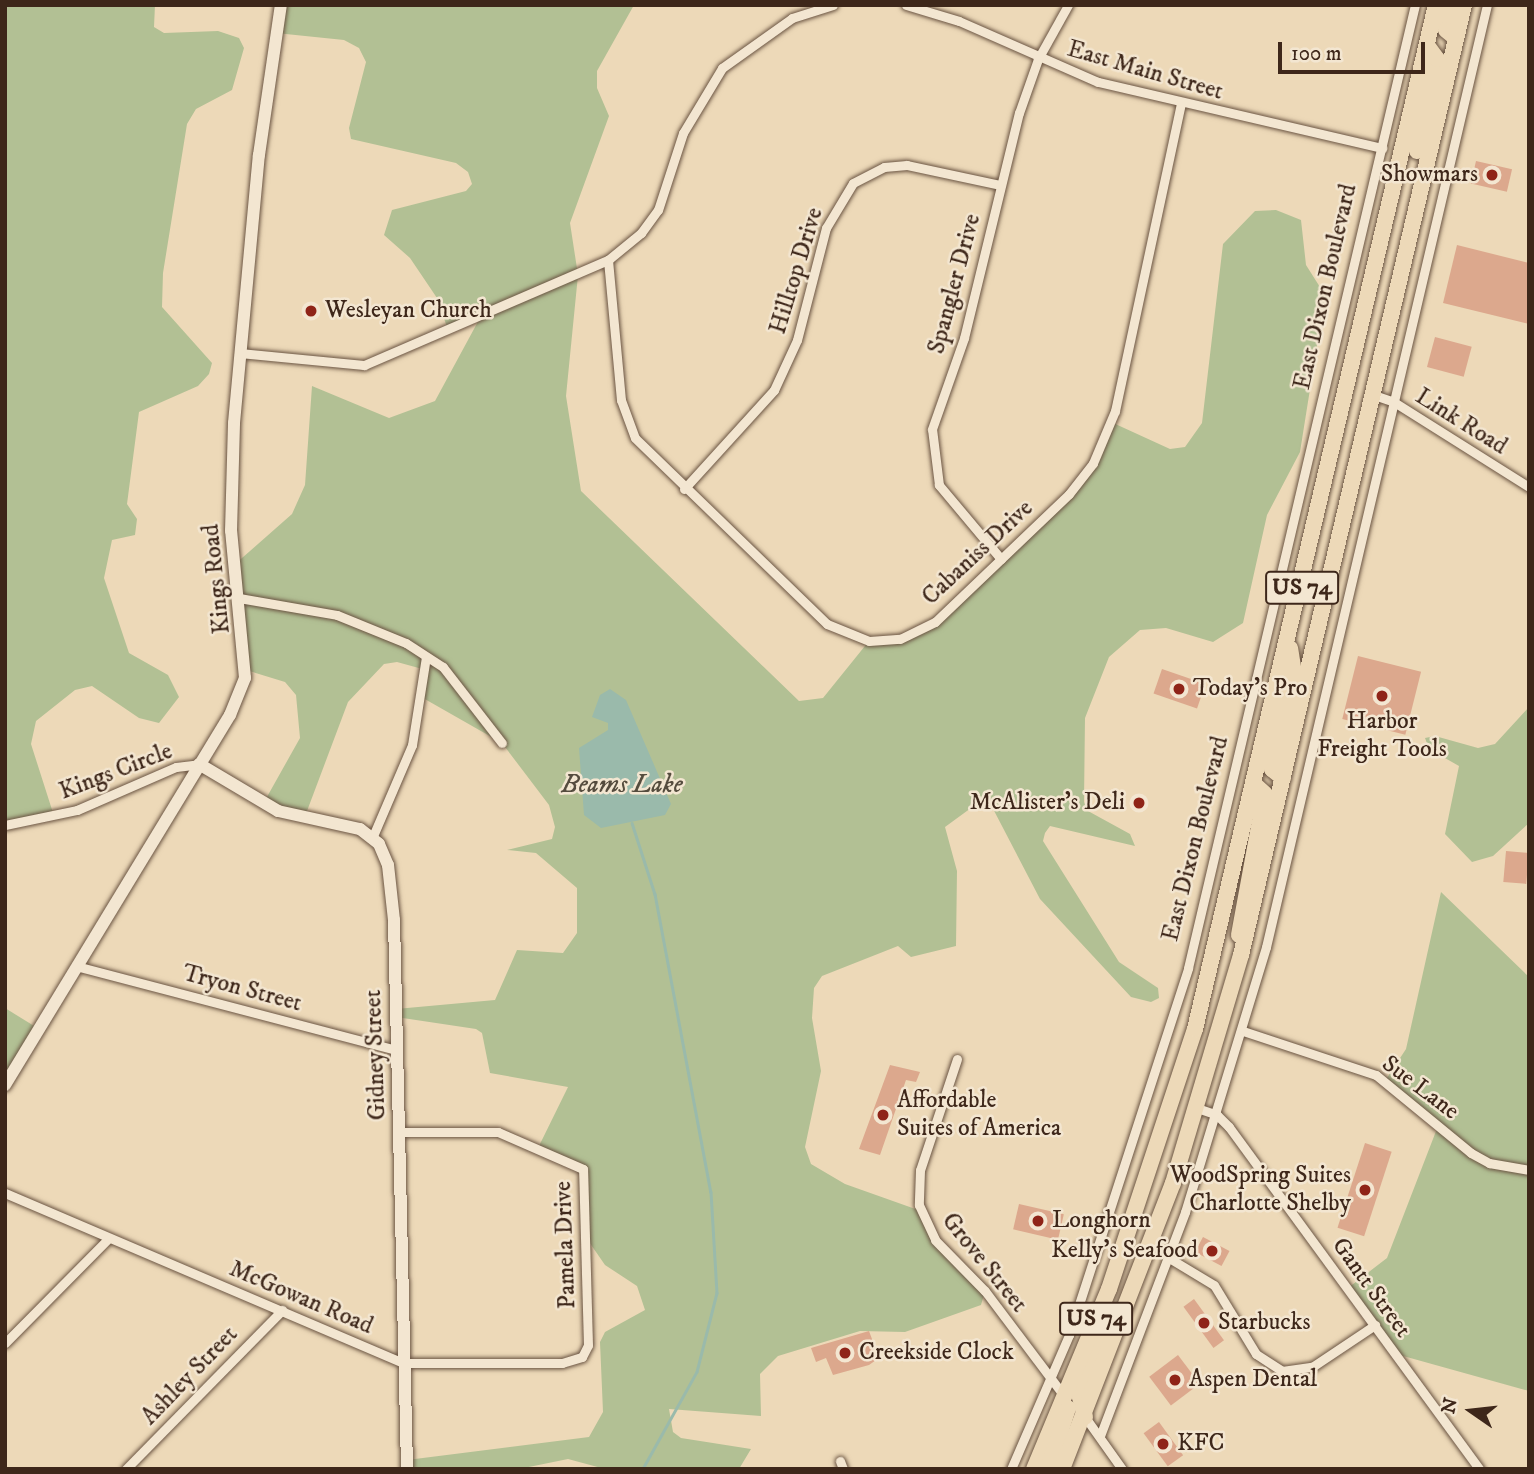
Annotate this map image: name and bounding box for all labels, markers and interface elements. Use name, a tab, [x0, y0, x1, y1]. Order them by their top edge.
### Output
scale bar	[1282, 28, 1429, 72]
street label: East Main Street	[1064, 35, 1226, 107]
text: 100 m	[1291, 41, 1342, 67]
place label: Showmars	[1381, 161, 1478, 189]
marker: Showmars	[1484, 167, 1500, 183]
street label: East Dixon Boulevard	[1288, 181, 1364, 393]
street label: Hilltop Drive	[764, 204, 830, 338]
street label: Spangler Drive	[923, 211, 987, 357]
place label: Wesleyan Church	[325, 297, 492, 325]
marker: Wesleyan Church	[303, 303, 319, 319]
street label: Link Road	[1410, 383, 1512, 461]
street label: Cabaniss Drive	[917, 494, 1039, 612]
street label: Kings Road	[197, 523, 237, 635]
road number: US 74	[1264, 568, 1340, 608]
place label: Today's Pro	[1193, 675, 1308, 703]
marker: Today's Pro	[1171, 681, 1187, 697]
marker: Harbor Freight Tools	[1374, 688, 1390, 704]
place label: Harbor Freight Tools	[1317, 708, 1447, 764]
street label: East Dixon Boulevard	[1157, 734, 1235, 944]
street label: Kings Circle	[55, 737, 177, 807]
water label: Beams Lake	[562, 769, 682, 801]
place label: McAlister's Deli	[970, 789, 1125, 817]
marker: McAlister's Deli	[1131, 795, 1147, 811]
street label: Tryon Street	[179, 959, 305, 1019]
street label: Gidney Street	[359, 989, 393, 1121]
street label: Sue Lane	[1376, 1050, 1464, 1126]
place label: Affordable Suites of America	[897, 1087, 1061, 1143]
marker: Affordable Suites of America	[875, 1107, 891, 1123]
place label: WoodSpring Suites Charlotte Shelby	[1170, 1162, 1351, 1218]
street label: Pamela Drive	[549, 1181, 583, 1309]
marker: WoodSpring Suites Charlotte Shelby	[1357, 1182, 1373, 1198]
street label: Grove Street	[935, 1207, 1033, 1319]
place label: Longhorn	[1052, 1207, 1151, 1235]
marker: Longhorn	[1030, 1213, 1046, 1229]
street label: Gantt Street	[1325, 1232, 1417, 1344]
place label: Kelly's Seafood	[1051, 1237, 1198, 1265]
marker: Kelly's Seafood	[1204, 1243, 1220, 1259]
street label: McGowan Road	[225, 1255, 377, 1341]
road number: US 74	[1058, 1300, 1134, 1338]
place label: Starbucks	[1218, 1309, 1310, 1337]
marker: Starbucks	[1196, 1315, 1212, 1331]
street label: Ashley Street	[136, 1321, 244, 1431]
place label: Creekside Clock	[859, 1339, 1014, 1367]
marker: Creekside Clock	[837, 1345, 853, 1361]
place label: Aspen Dental	[1189, 1366, 1317, 1394]
marker: Aspen Dental	[1167, 1372, 1183, 1388]
north arrow	[1436, 1376, 1506, 1446]
text: N	[1437, 1395, 1463, 1416]
place label: KFC	[1177, 1430, 1225, 1458]
marker: KFC	[1155, 1436, 1171, 1452]

